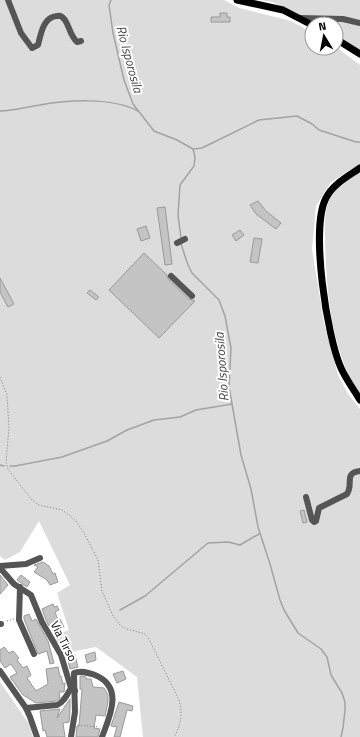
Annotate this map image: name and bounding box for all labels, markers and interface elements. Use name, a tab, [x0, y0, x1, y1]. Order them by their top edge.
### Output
north arrow	[304, 16, 344, 56]
text: N	[317, 18, 327, 35]
water label: Rio Isporosila	[111, 23, 149, 96]
water label: Rio Isporosila	[209, 331, 233, 402]
street label: Via Tirso	[46, 617, 82, 665]

